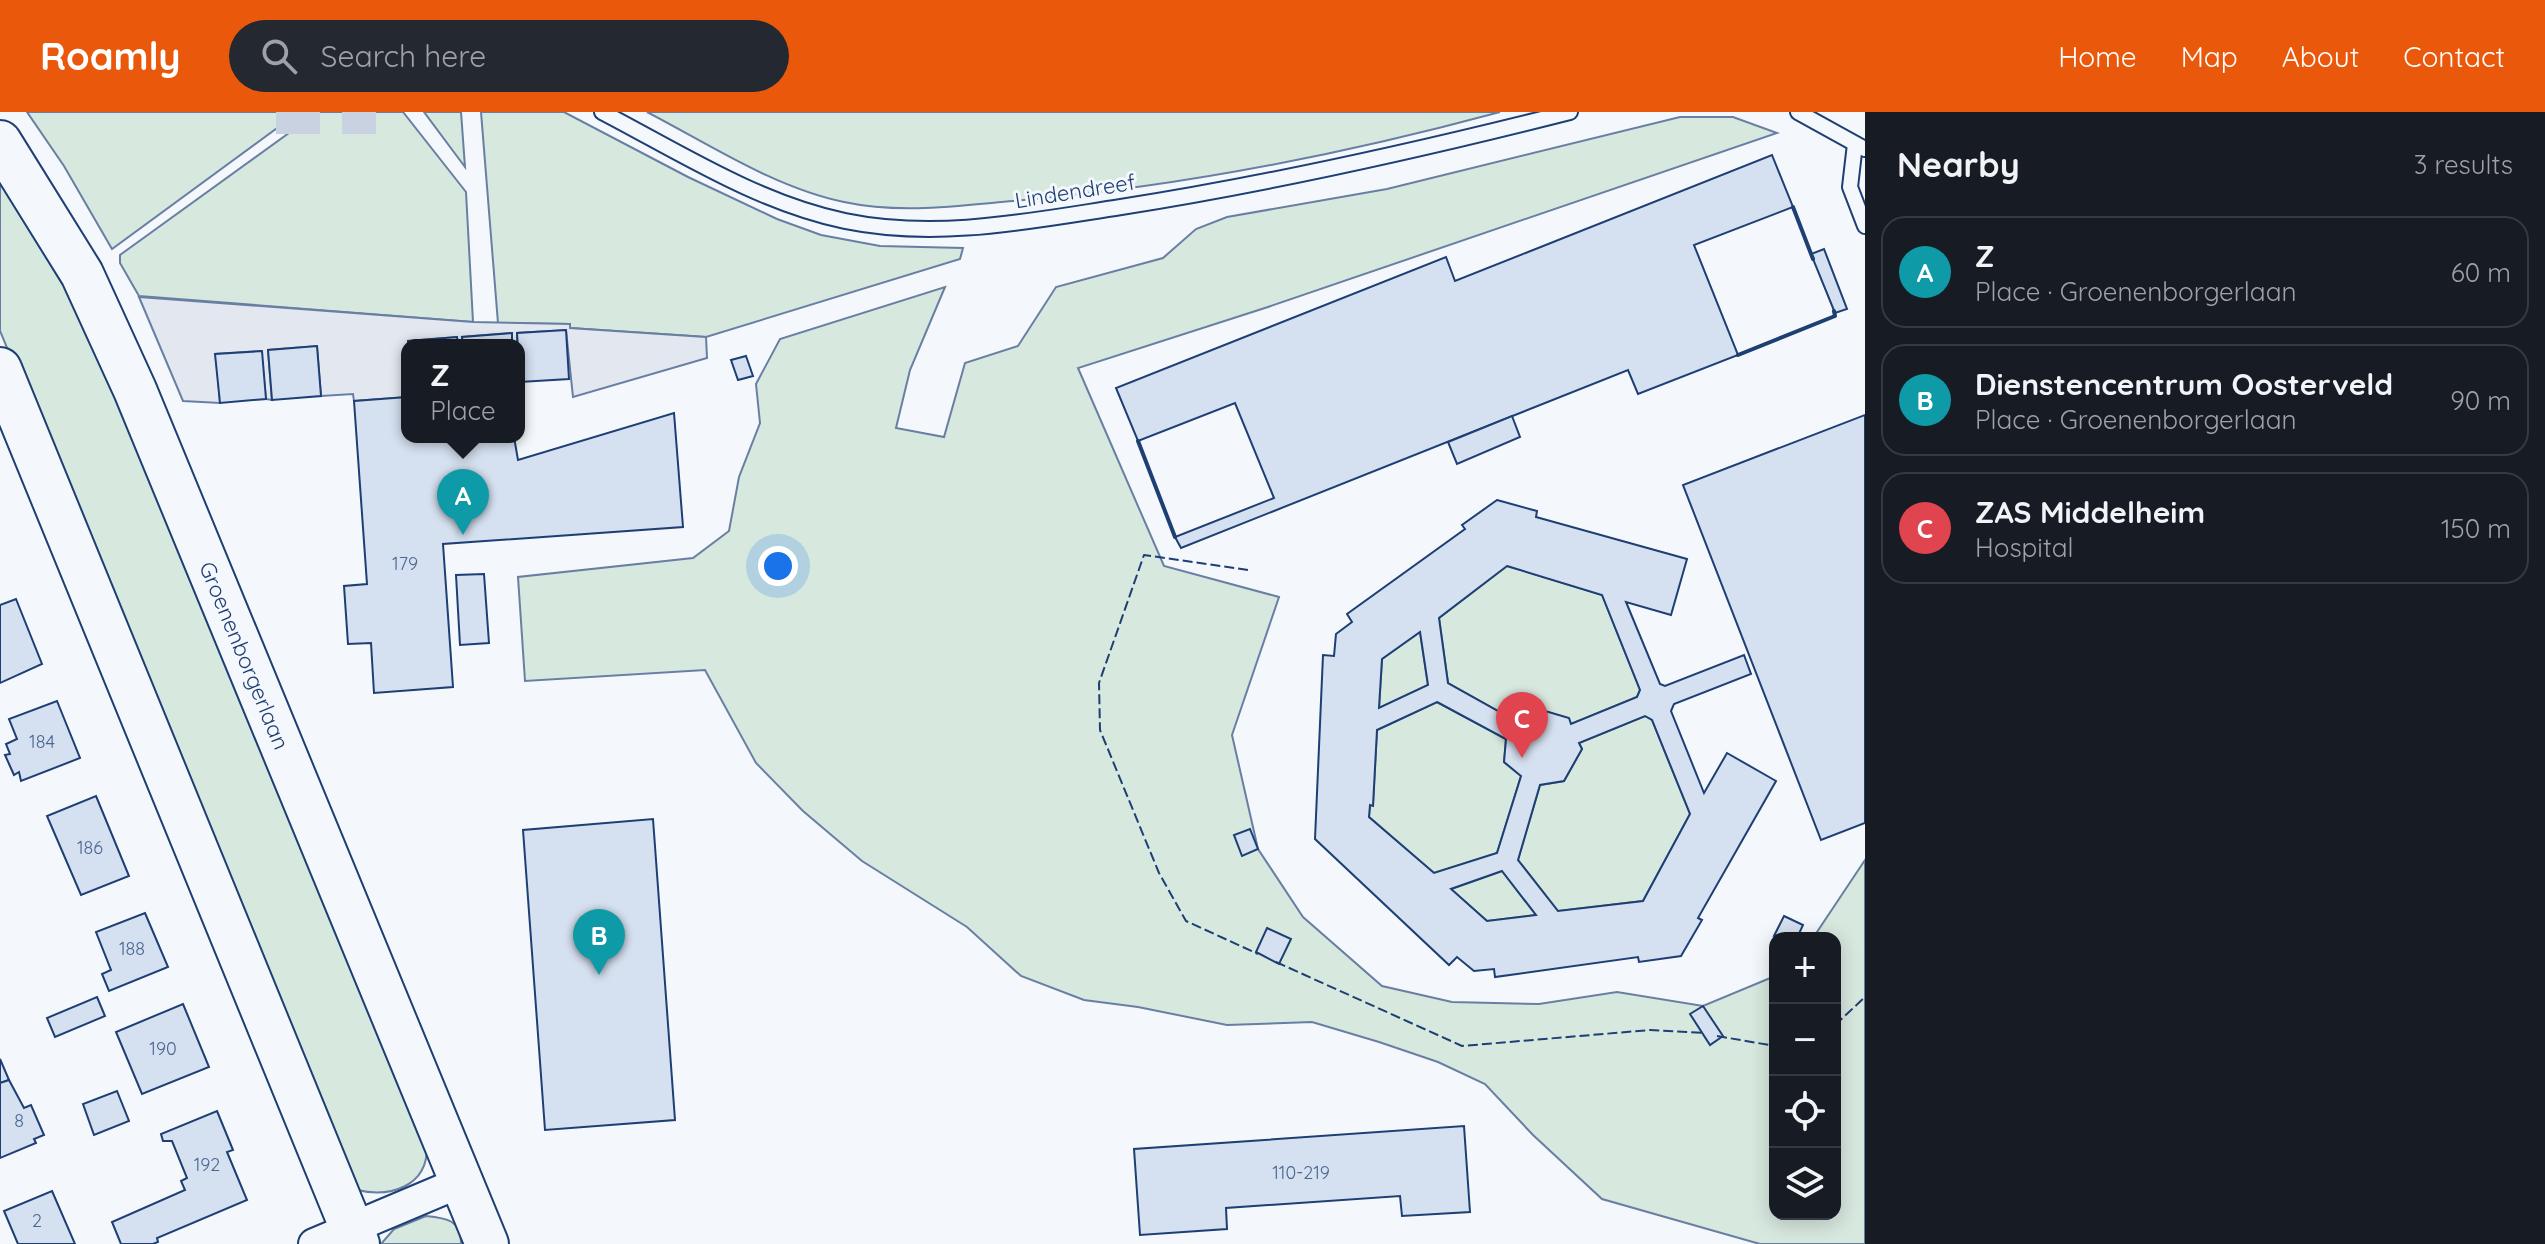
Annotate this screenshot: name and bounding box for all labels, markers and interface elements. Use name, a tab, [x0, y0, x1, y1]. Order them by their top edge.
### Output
search box	[229, 20, 789, 92]
text: Roamly	[40, 32, 181, 80]
icon: search	[257, 34, 301, 78]
text: Search here	[321, 37, 486, 75]
text: Home	[2058, 39, 2137, 74]
text: Map	[2181, 39, 2238, 74]
text: About	[2282, 39, 2359, 74]
text: Contact	[2403, 39, 2505, 74]
text: Nearby	[1897, 143, 2020, 186]
text: 3 results	[2414, 148, 2513, 181]
street label: Lindendreef	[1013, 168, 1137, 214]
text: Z	[1975, 237, 1994, 275]
text: A	[1917, 256, 1933, 289]
text: 60 m	[2451, 256, 2511, 289]
text: Place · Groenenborgerlaan	[1975, 275, 2297, 308]
popup	[401, 339, 525, 443]
text: Z	[430, 356, 450, 394]
text: Dienstencentrum Oosterveld	[1975, 365, 2393, 403]
text: B	[1916, 384, 1934, 417]
text: 90 m	[2450, 384, 2511, 417]
text: Place	[430, 394, 496, 427]
text: Place · Groenenborgerlaan	[1975, 403, 2297, 436]
pin: A	[437, 469, 489, 535]
text: ZAS Middelheim	[1975, 493, 2205, 531]
text: C	[1917, 512, 1933, 545]
text: 150 m	[2441, 512, 2511, 545]
text: Hospital	[1975, 531, 2074, 564]
your location	[758, 546, 798, 586]
house number: 179	[392, 552, 418, 575]
street label: Groenenborgerlaan	[193, 557, 296, 753]
pin: C	[1496, 692, 1548, 758]
house number: 184	[29, 730, 55, 753]
house number: 186	[77, 836, 103, 859]
pin: B	[573, 909, 625, 975]
map controls	[1769, 932, 1841, 1220]
button: +	[1769, 932, 1841, 1004]
house number: 188	[119, 937, 145, 960]
button: −	[1769, 1004, 1841, 1076]
house number: 190	[149, 1037, 177, 1060]
button: locate	[1769, 1076, 1841, 1148]
house number: 8	[14, 1109, 24, 1132]
button: layers	[1769, 1148, 1841, 1220]
house number: 192	[194, 1153, 220, 1176]
house number: 110-219	[1272, 1161, 1330, 1184]
house number: 2	[32, 1209, 42, 1232]

